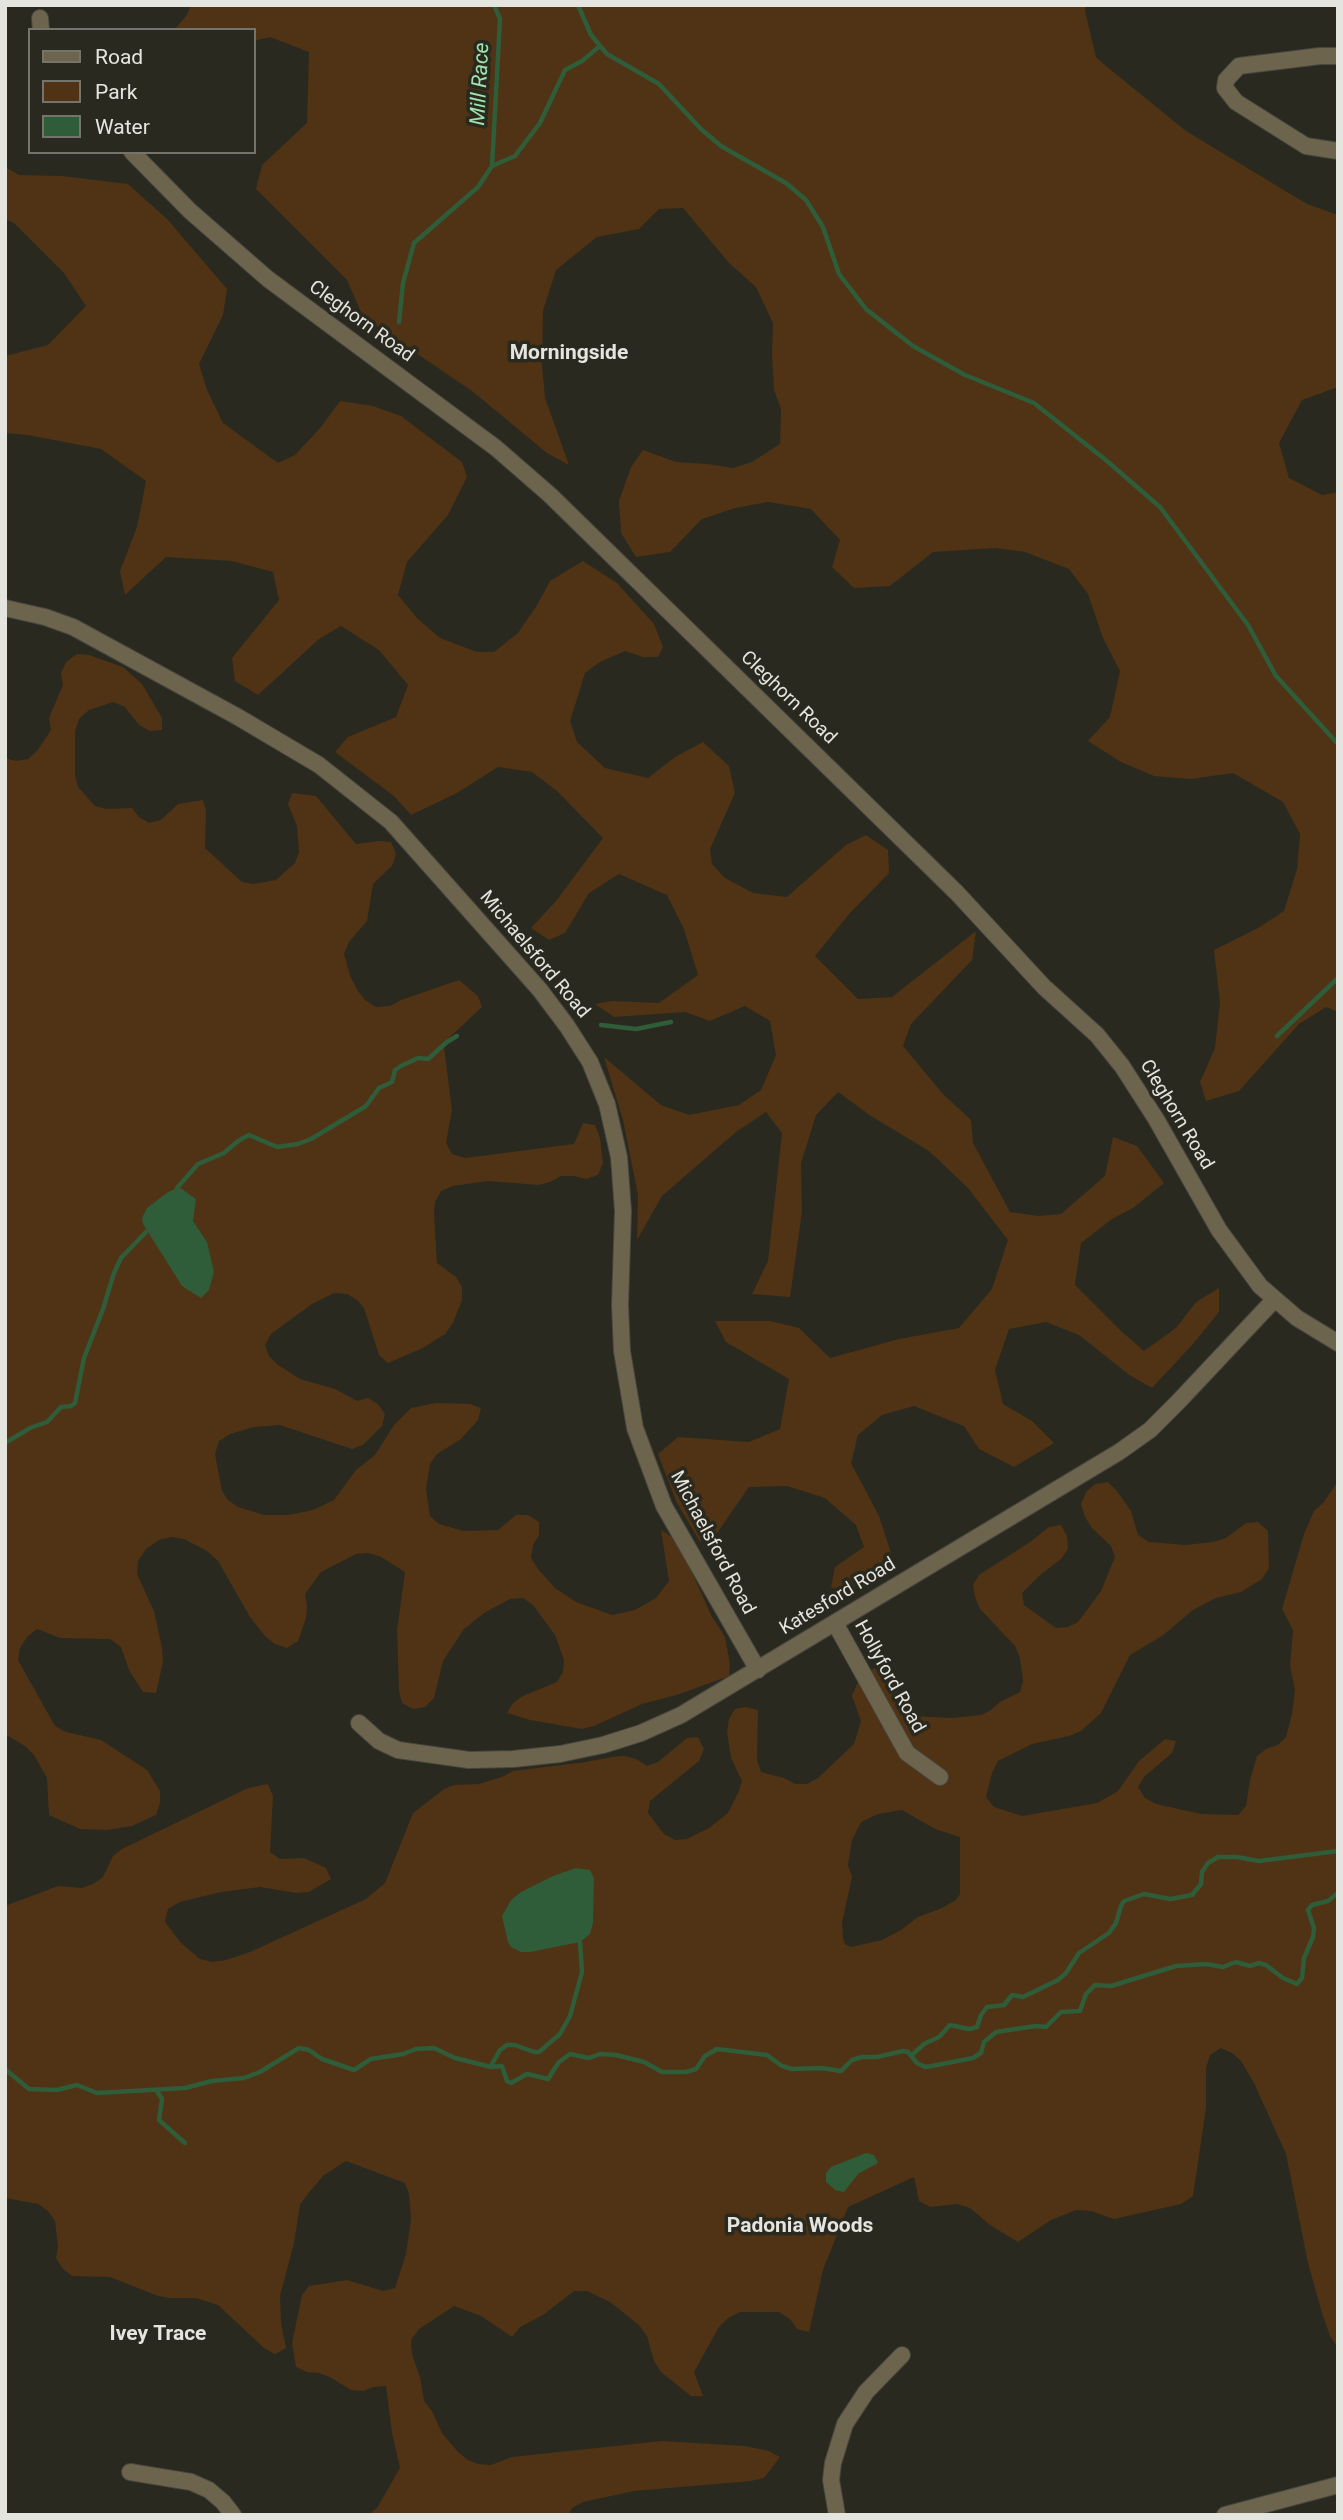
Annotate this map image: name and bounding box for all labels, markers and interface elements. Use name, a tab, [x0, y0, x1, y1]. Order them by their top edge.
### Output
legend	[28, 28, 256, 154]
water label: Mill Race	[466, 42, 496, 126]
text: Road	[95, 45, 143, 69]
text: Park	[95, 80, 137, 104]
text: Water	[95, 115, 150, 139]
street label: Cleghorn Road	[304, 276, 418, 368]
district label: Morningside	[510, 341, 628, 367]
street label: Cleghorn Road	[735, 647, 841, 749]
street label: Michaelsford Road	[474, 887, 594, 1023]
street label: Cleghorn Road	[1134, 1056, 1218, 1174]
street label: Michaelsford Road	[665, 1467, 759, 1619]
street label: Katesford Road	[776, 1553, 900, 1641]
street label: Hollyford Road	[849, 1617, 929, 1737]
district label: Padonia Woods	[727, 2214, 873, 2240]
district label: Ivey Trace	[110, 2322, 206, 2348]

